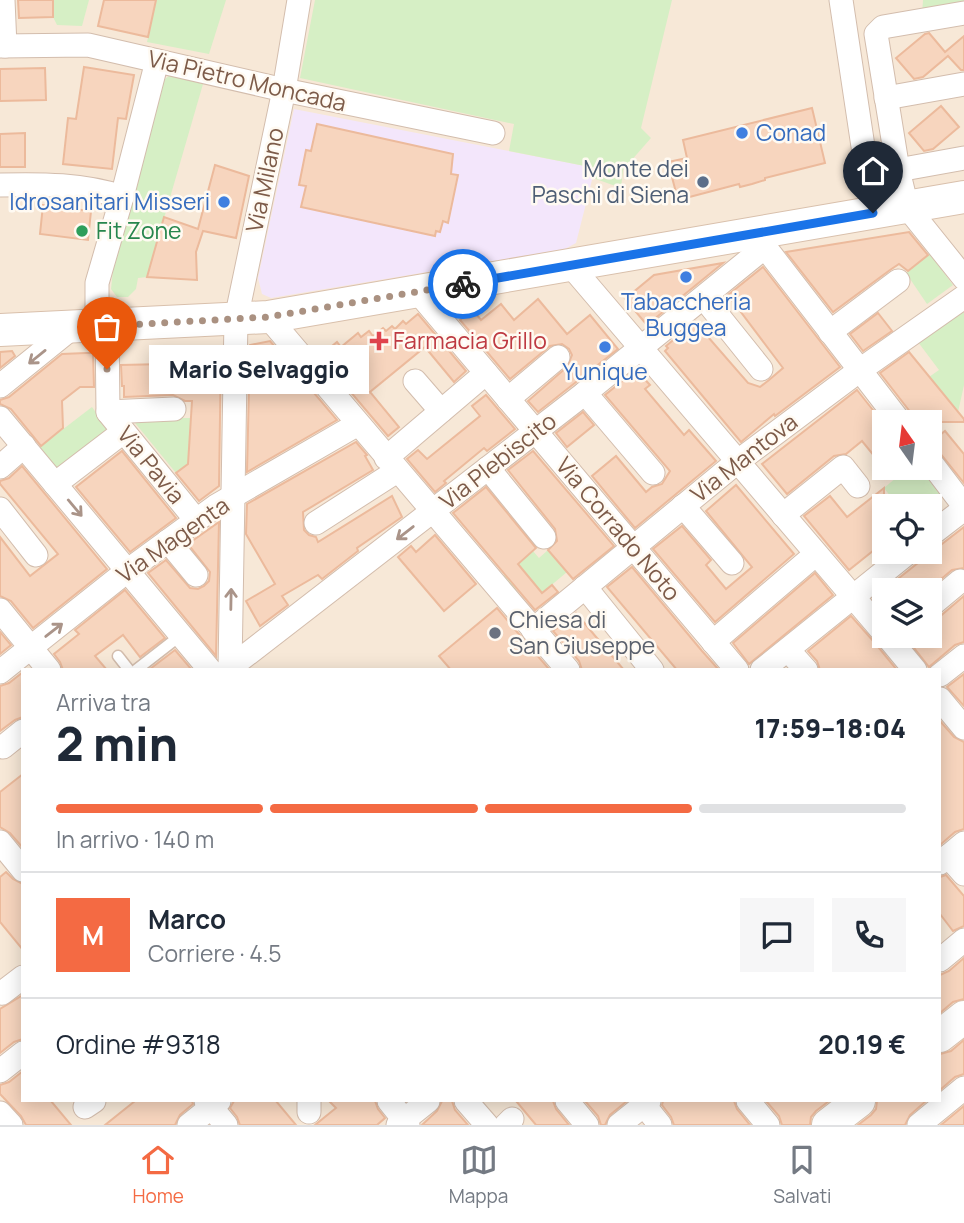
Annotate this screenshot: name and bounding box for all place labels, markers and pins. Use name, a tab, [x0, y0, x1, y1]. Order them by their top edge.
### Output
place label: Conad	[756, 116, 826, 148]
marker: Conad	[734, 125, 750, 141]
pin	[843, 141, 903, 213]
place label: Monte dei Paschi di Siena	[532, 152, 689, 210]
marker: Monte dei Paschi di Siena	[695, 174, 711, 190]
place label: Idrosanitari Misseri	[9, 185, 210, 217]
marker: Idrosanitari Misseri	[216, 194, 232, 210]
place label: Fit Zone	[96, 214, 182, 246]
marker: Fit Zone	[74, 223, 90, 239]
marker: Tabaccheria Buggea	[678, 269, 694, 285]
place label: Tabaccheria Buggea	[621, 285, 751, 343]
pin	[77, 297, 137, 369]
place label: Farmacia Grillo	[393, 324, 547, 356]
marker: Farmacia Grillo	[371, 333, 387, 349]
marker: Yunique	[597, 339, 613, 355]
callout: Mario Selvaggio	[149, 344, 370, 394]
place label: Yunique	[562, 355, 648, 387]
place label: Chiesa di San Giuseppe	[509, 603, 655, 661]
marker: Chiesa di San Giuseppe	[487, 625, 503, 641]

